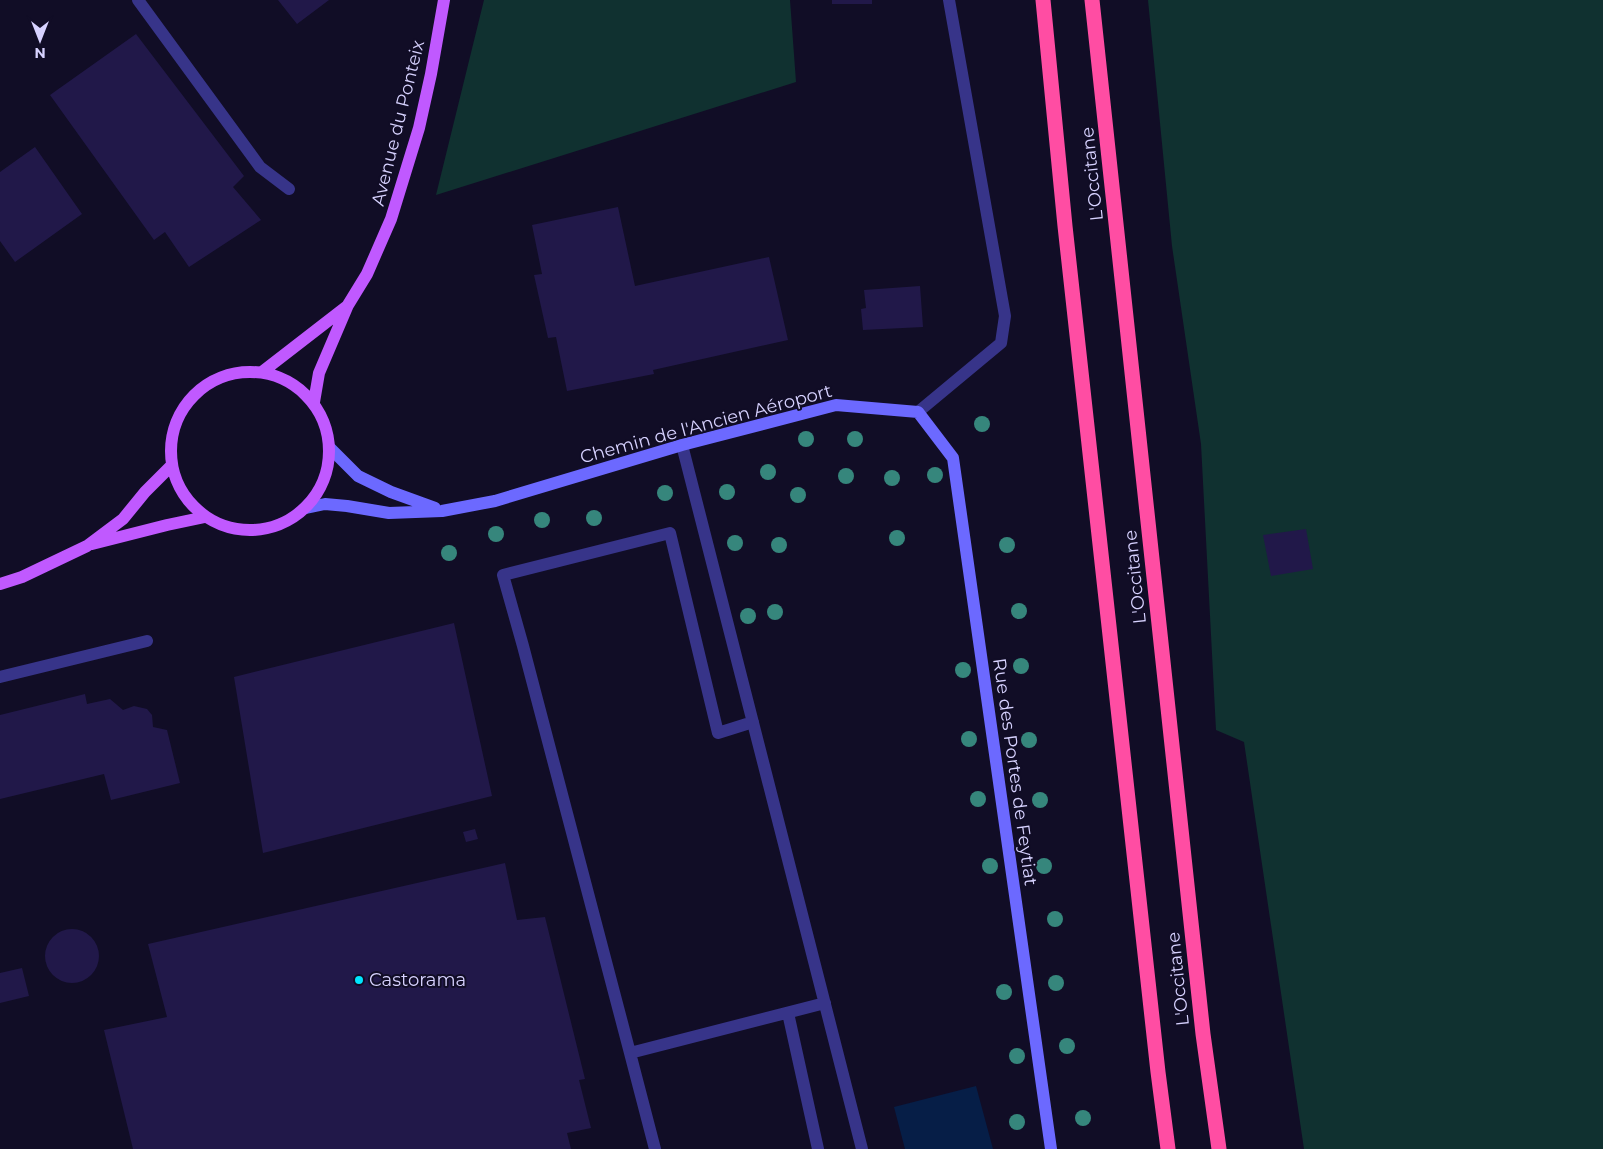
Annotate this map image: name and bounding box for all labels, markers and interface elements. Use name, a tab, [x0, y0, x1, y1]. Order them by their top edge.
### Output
north arrow	[15, 15, 65, 65]
street label: Avenue du Ponteix	[367, 37, 429, 208]
text: N	[34, 44, 46, 62]
street label: L'Occitane	[1076, 126, 1108, 222]
street label: Chemin de l'Ancien Aéroport	[578, 380, 834, 468]
street label: L'Occitane	[1119, 529, 1151, 625]
street label: Rue des Portes de Feytiat	[988, 657, 1042, 887]
street label: L'Occitane	[1162, 931, 1194, 1027]
place label: Castorama	[369, 969, 466, 991]
marker: Castorama	[353, 974, 365, 986]

